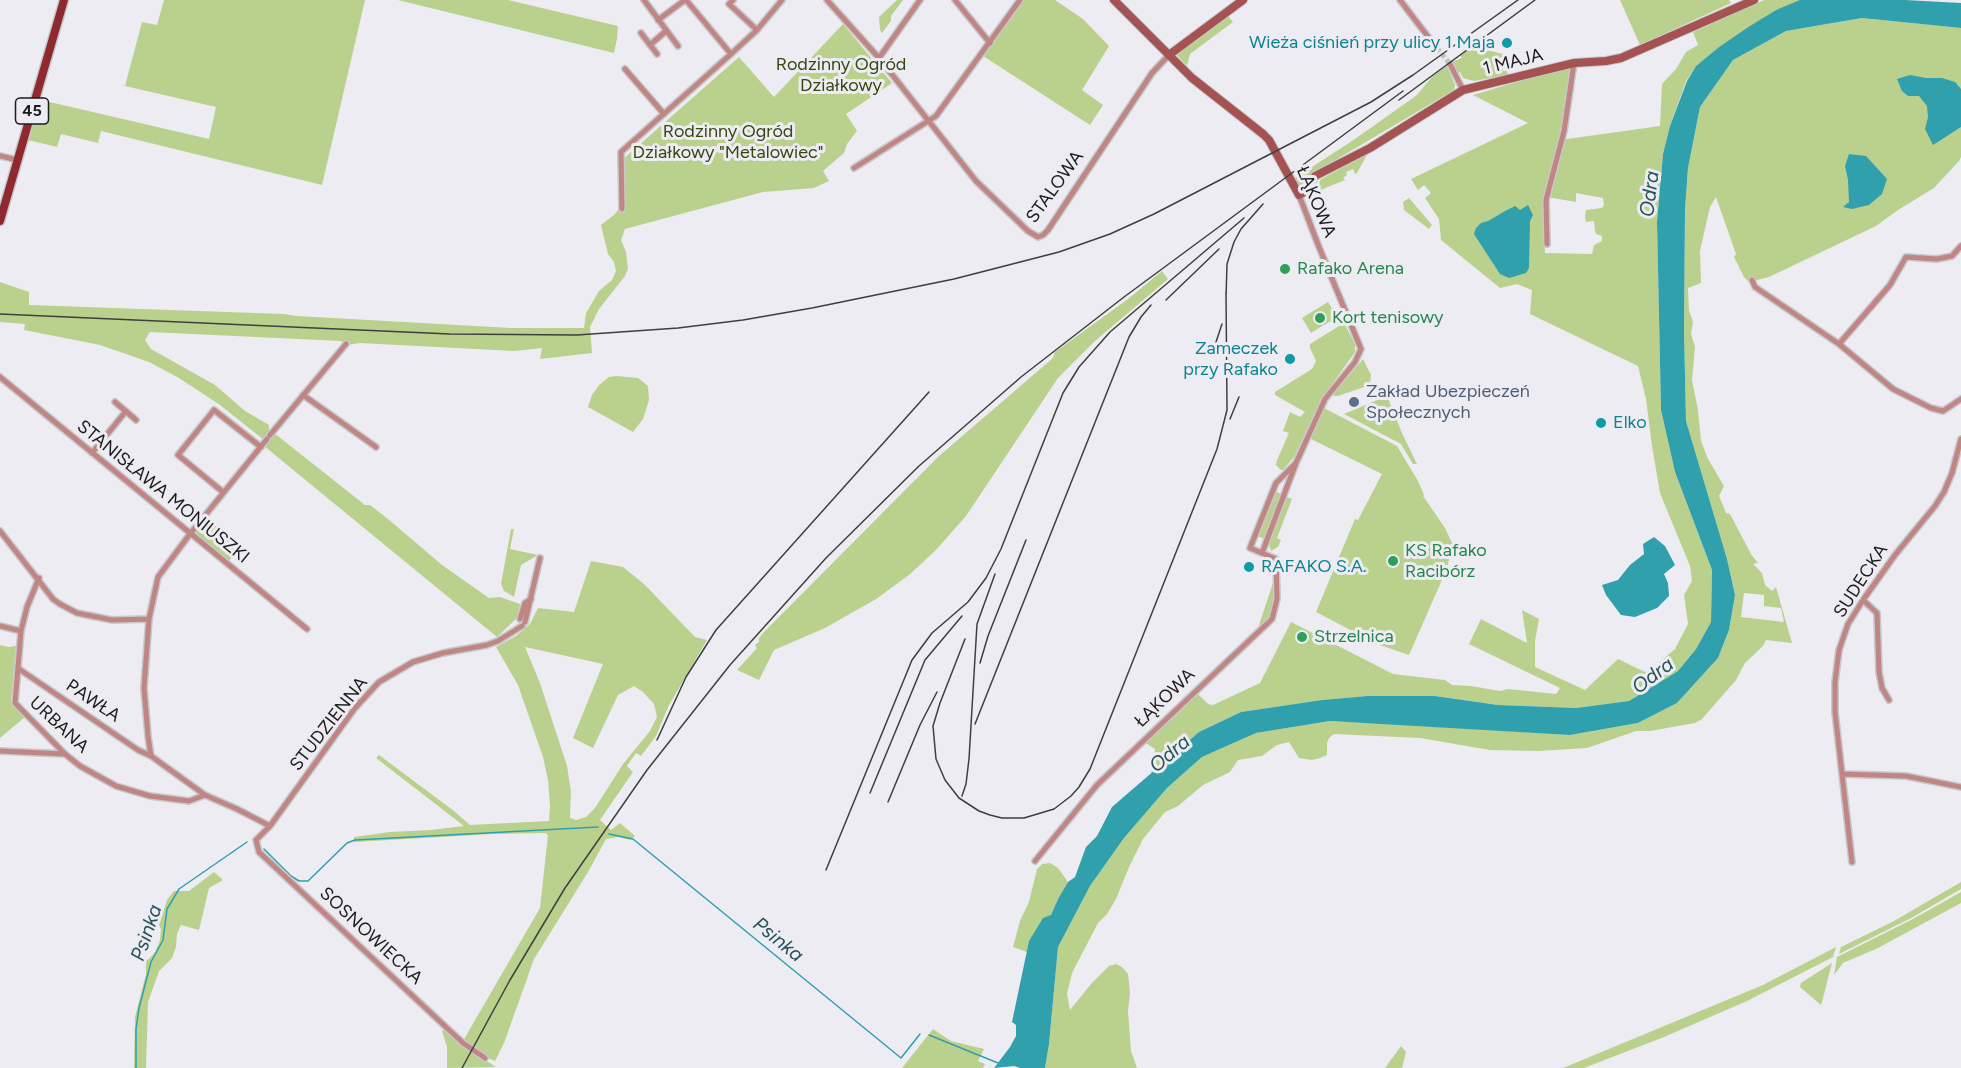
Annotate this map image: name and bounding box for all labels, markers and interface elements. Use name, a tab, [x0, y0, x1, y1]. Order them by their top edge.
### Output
place label: Wieża ciśnień przy ulicy 1 Maja	[1249, 32, 1495, 54]
marker: Wieża ciśnień przy ulicy 1 Maja	[1500, 36, 1514, 50]
street label: 1 MAJA	[1481, 44, 1545, 80]
park label: Rodzinny Ogród Działkowy	[776, 54, 906, 97]
road number: 45	[15, 98, 48, 124]
park label: Rodzinny Ogród Działkowy "Metalowiec"	[633, 121, 823, 164]
street label: STALOWA	[1022, 147, 1088, 227]
street label: ŁĄKOWA	[1291, 163, 1341, 241]
water label: Odra	[1635, 170, 1665, 218]
place label: Rafako Arena	[1297, 258, 1404, 280]
marker: Rafako Arena	[1278, 262, 1292, 276]
place label: Kort tenisowy	[1332, 307, 1444, 329]
marker: Kort tenisowy	[1313, 311, 1327, 325]
place label: Zameczek przy Rafako	[1183, 338, 1278, 380]
marker: Zameczek przy Rafako	[1283, 352, 1297, 366]
place label: Zakład Ubezpieczeń Społecznych	[1366, 381, 1530, 424]
marker: Zakład Ubezpieczeń Społecznych	[1347, 395, 1361, 409]
place label: Elko	[1613, 412, 1647, 434]
street label: STANISŁAWA MONIUSZKI	[73, 416, 253, 568]
marker: Elko	[1594, 416, 1608, 430]
place label: KS Rafako Racibórz	[1405, 540, 1487, 582]
street label: SUDECKA	[1829, 540, 1893, 622]
marker: KS Rafako Racibórz	[1386, 554, 1400, 568]
place label: RAFAKO S.A.	[1261, 556, 1367, 578]
marker: RAFAKO S.A.	[1242, 560, 1256, 574]
place label: Strzelnica	[1314, 626, 1394, 648]
marker: Strzelnica	[1295, 630, 1309, 644]
water label: Odra	[1627, 653, 1679, 699]
street label: ŁĄKOWA	[1130, 664, 1200, 732]
street label: STUDZIENNA	[286, 673, 372, 775]
street label: PAWŁA	[62, 675, 124, 727]
street label: URBANA	[25, 692, 93, 758]
water label: Odra	[1145, 730, 1195, 778]
street label: SOSNOWIECKA	[315, 883, 427, 989]
water label: Psinka	[126, 902, 168, 964]
water label: Psinka	[748, 912, 808, 968]

